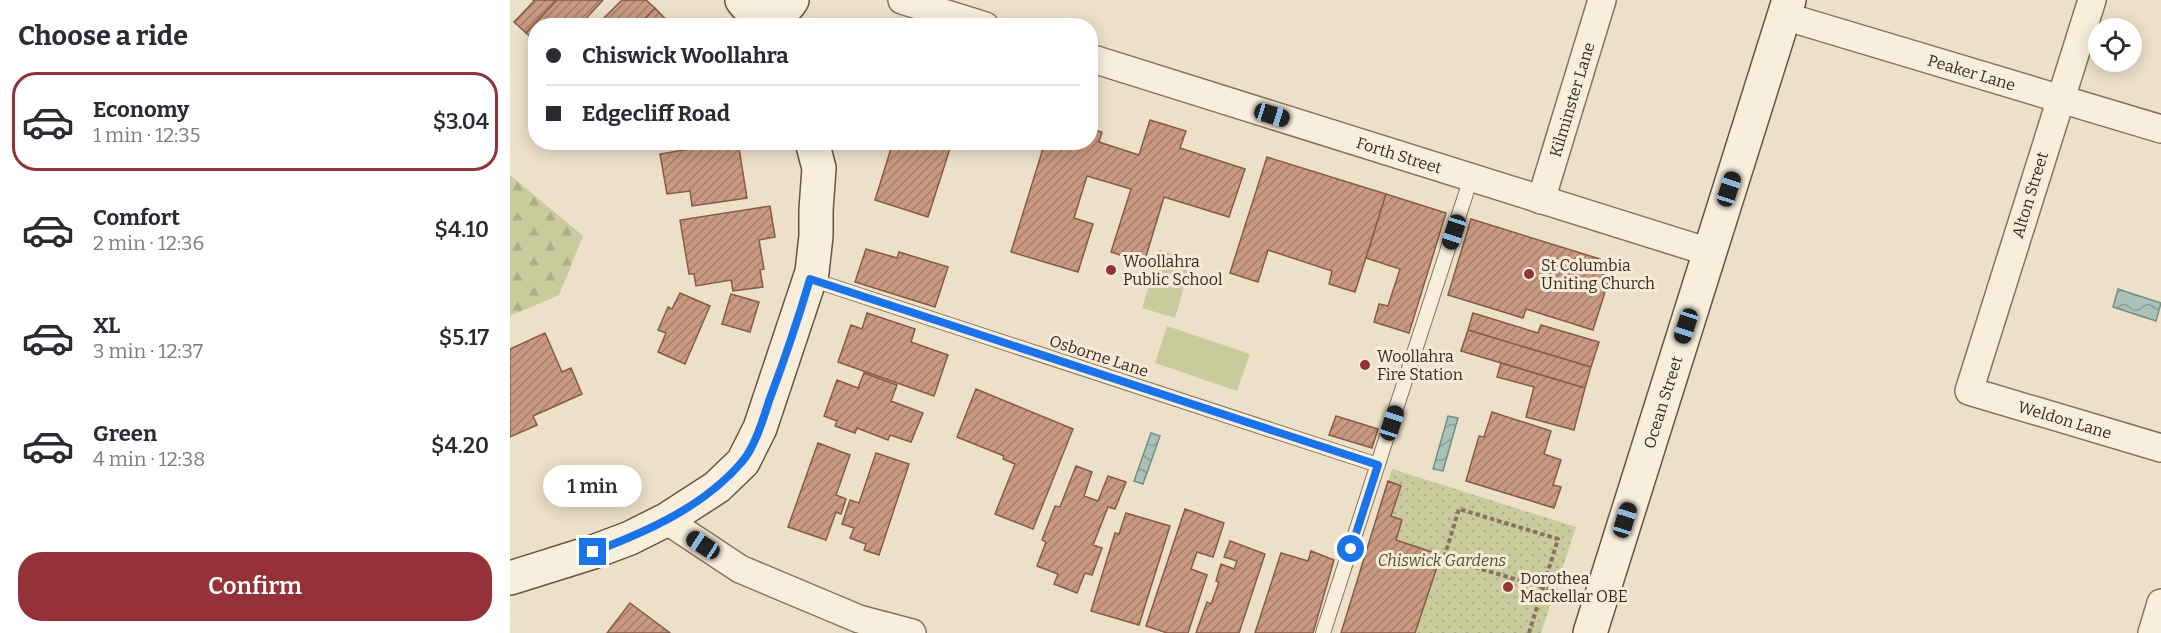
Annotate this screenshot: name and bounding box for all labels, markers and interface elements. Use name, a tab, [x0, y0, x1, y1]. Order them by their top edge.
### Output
map controls	[2088, 18, 2142, 72]
button: locate	[2088, 18, 2142, 72]
text: Choose a ride	[18, 20, 188, 52]
street label: Kilminster Lane	[1545, 40, 1598, 159]
text: Chiswick Woollahra	[582, 42, 789, 69]
street label: Peaker Lane	[1926, 50, 2018, 94]
icon: car	[21, 95, 75, 149]
text: Economy	[93, 96, 189, 123]
text: Edgecliff Road	[582, 100, 730, 127]
car	[1252, 101, 1292, 129]
text: $3.04	[433, 108, 489, 135]
text: 1 min · 12:35	[93, 123, 200, 147]
street label: Forth Street	[1354, 133, 1444, 177]
street label: Alton Street	[2008, 149, 2052, 240]
car	[1715, 169, 1743, 209]
icon: car	[21, 203, 75, 257]
text: Comfort	[93, 204, 180, 231]
car	[1440, 212, 1468, 252]
text: $4.10	[435, 216, 489, 243]
text: 2 min · 12:36	[93, 231, 204, 255]
place label: Woollahra Public School	[1123, 252, 1223, 289]
place label: St Columbia Uniting Church	[1541, 256, 1655, 293]
marker: Woollahra Public School	[1104, 263, 1118, 277]
marker: St Columbia Uniting Church	[1522, 267, 1536, 281]
car	[1672, 306, 1700, 346]
icon: car	[21, 311, 75, 365]
text: XL	[93, 312, 120, 339]
text: $5.17	[439, 324, 489, 351]
street label: Osborne Lane	[1047, 331, 1151, 381]
text: 3 min · 12:37	[93, 339, 203, 363]
place label: Woollahra Fire Station	[1377, 347, 1463, 384]
street label: Ocean Street	[1639, 353, 1686, 451]
marker: Woollahra Fire Station	[1358, 358, 1372, 372]
street label: Weldon Lane	[2016, 397, 2114, 442]
car	[1378, 403, 1406, 443]
icon: car	[21, 419, 75, 473]
text: Green	[93, 420, 157, 447]
text: $4.20	[431, 432, 489, 459]
text: 4 min · 12:38	[93, 447, 205, 471]
callout: 1 min	[544, 465, 642, 507]
text: 1 min	[567, 474, 618, 498]
car	[1611, 500, 1639, 540]
car	[683, 528, 723, 562]
route start	[1337, 535, 1364, 562]
route end	[579, 538, 606, 565]
park label: Chiswick Gardens	[1378, 551, 1507, 570]
button: Confirm	[18, 552, 492, 621]
place label: Dorothea Mackellar OBE	[1520, 569, 1628, 606]
marker: Dorothea Mackellar OBE	[1501, 580, 1515, 594]

